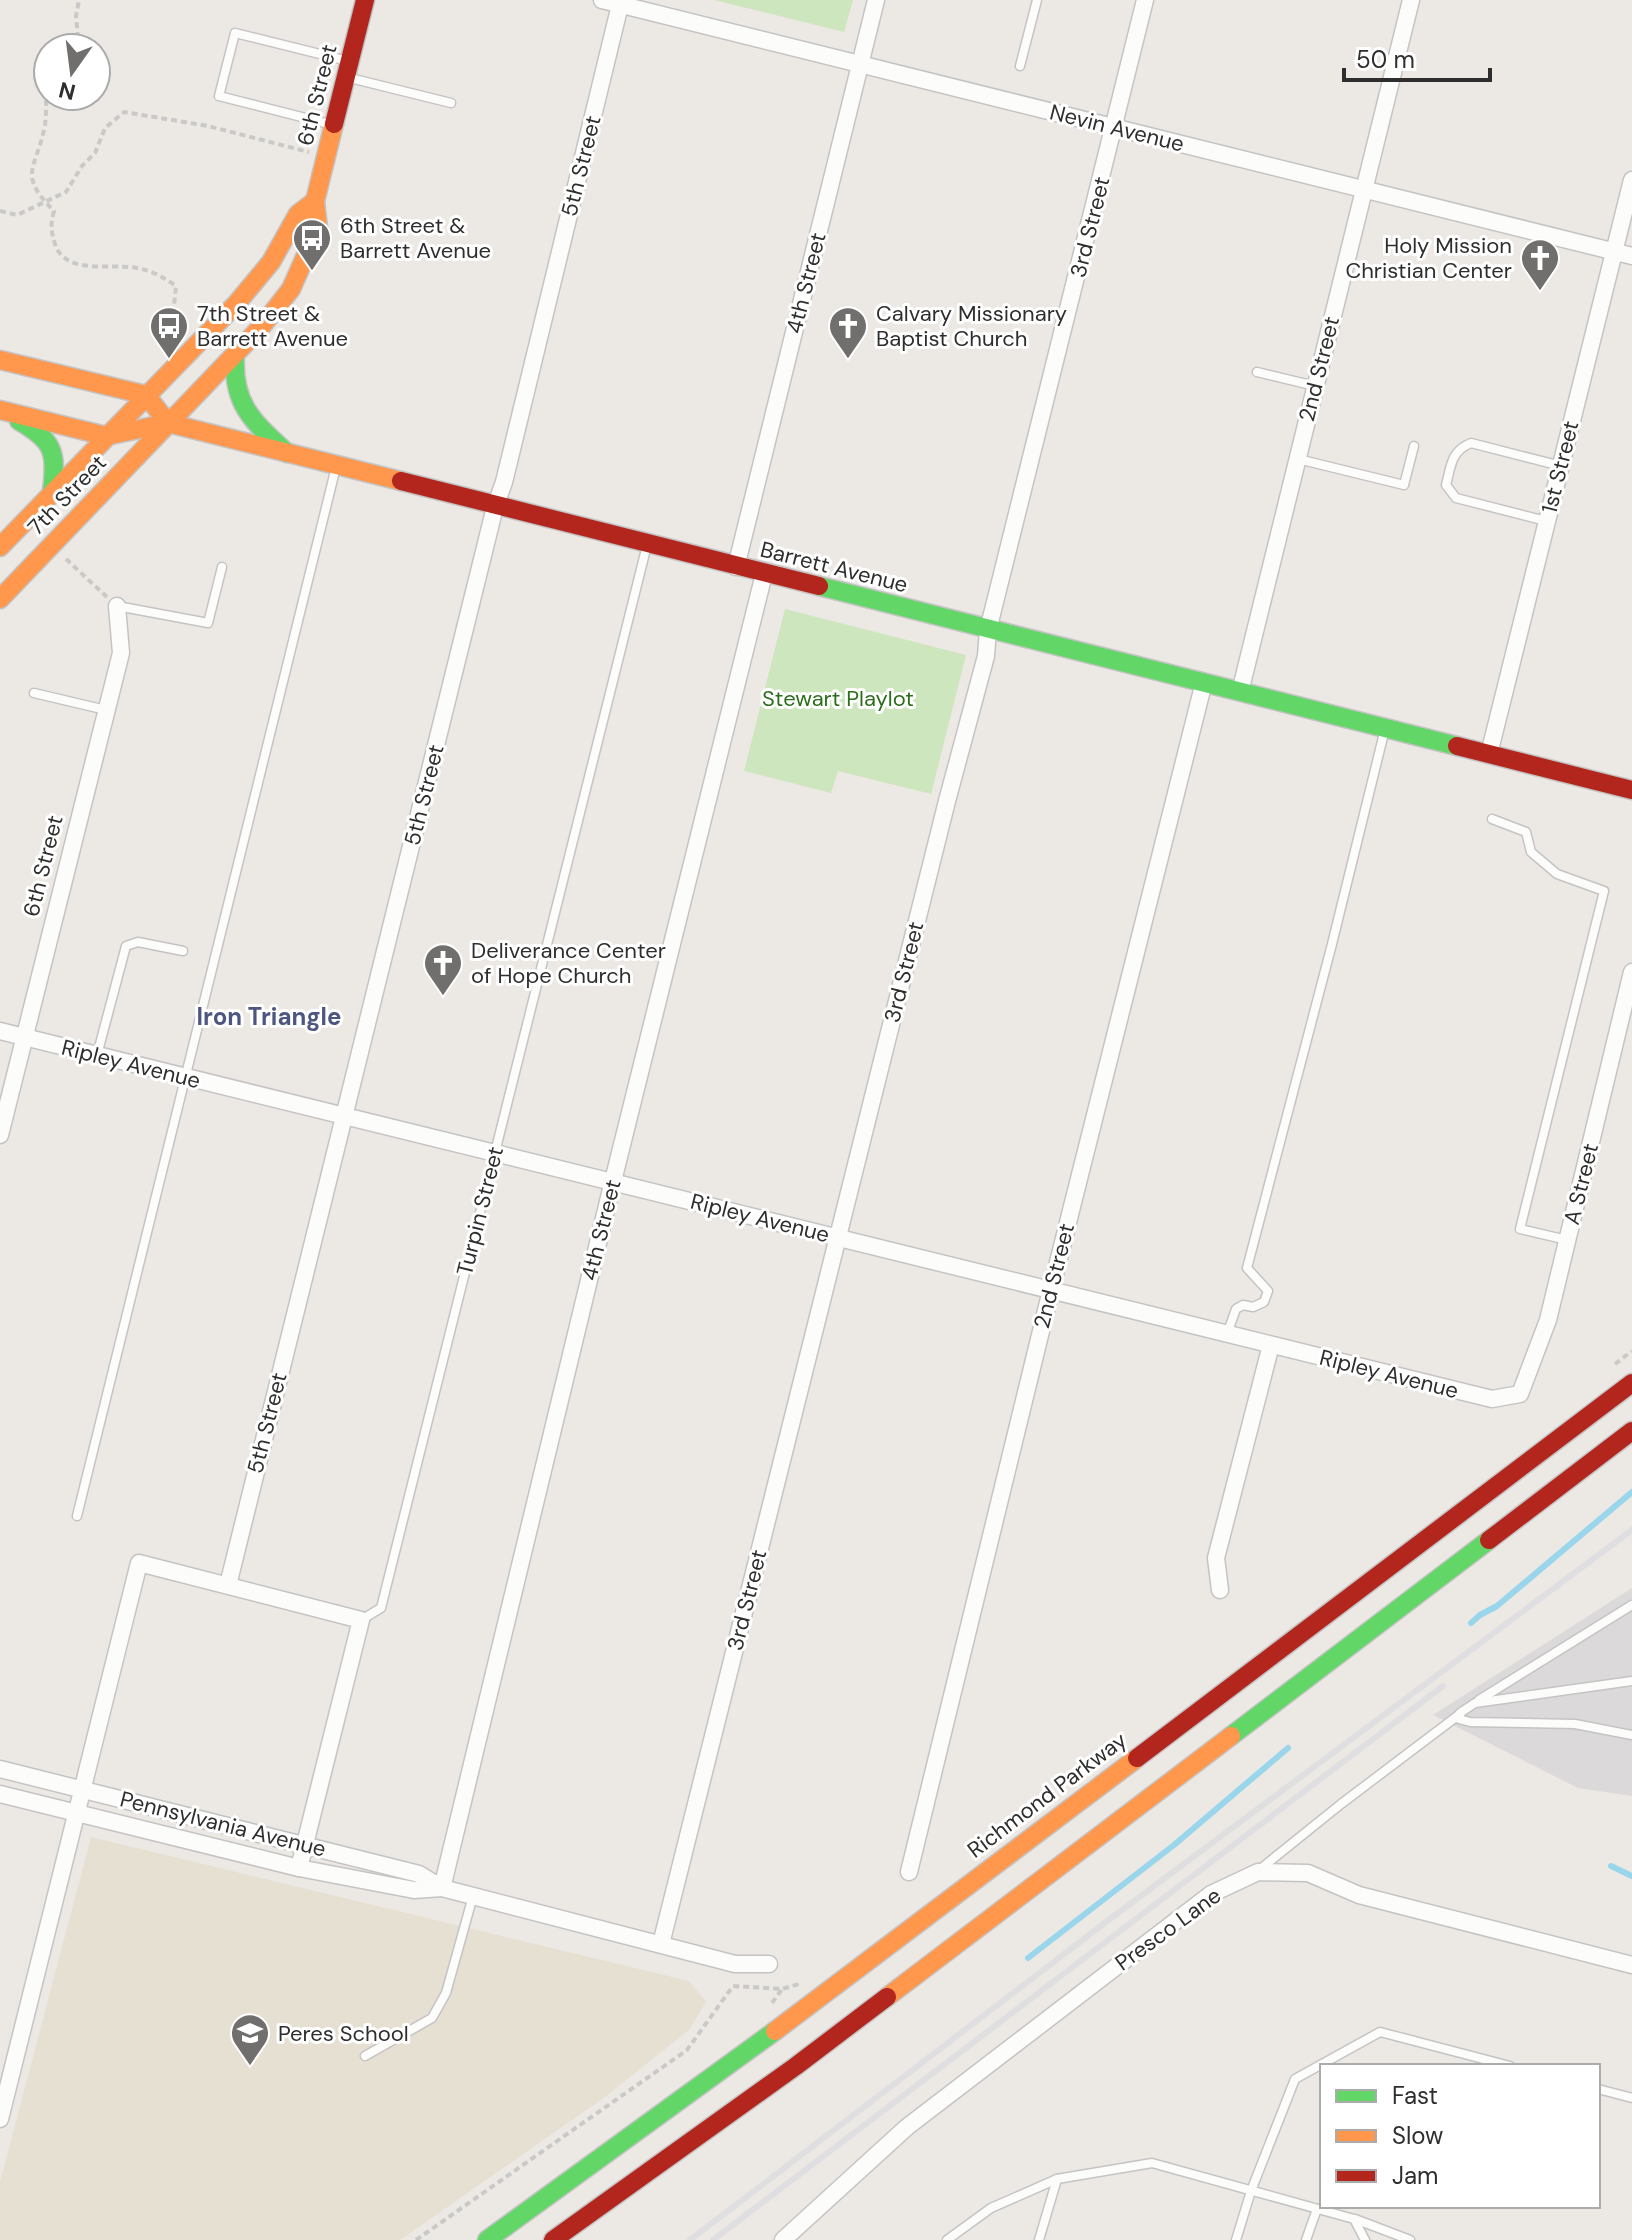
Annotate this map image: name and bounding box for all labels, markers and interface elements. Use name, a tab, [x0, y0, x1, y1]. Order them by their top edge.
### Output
north arrow	[32, 32, 112, 112]
scale bar	[1344, 32, 1490, 82]
street label: 6th Street	[290, 41, 344, 149]
text: 50 m	[1356, 44, 1415, 75]
text: N	[56, 75, 79, 107]
street label: Nevin Avenue	[1047, 97, 1187, 159]
street label: 5th Street	[554, 113, 608, 219]
street label: 3rd Street	[1064, 174, 1116, 280]
place label: 6th Street & Barrett Avenue	[340, 211, 491, 265]
bus stop icon: 6th Street & Barrett Avenue	[291, 217, 333, 272]
street label: 4th Street	[779, 230, 833, 336]
place label: Holy Mission Christian Center	[1345, 231, 1512, 285]
church icon: Holy Mission Christian Center	[1519, 237, 1561, 292]
place label: 7th Street & Barrett Avenue	[197, 299, 348, 353]
place label: Calvary Missionary Baptist Church	[876, 299, 1067, 353]
bus stop icon: 7th Street & Barrett Avenue	[148, 305, 190, 360]
church icon: Calvary Missionary Baptist Church	[827, 305, 869, 360]
street label: 2nd Street	[1292, 313, 1346, 425]
street label: 1st Street	[1535, 418, 1585, 516]
street label: 7th Street	[21, 449, 113, 541]
street label: Barrett Avenue	[757, 535, 911, 599]
park label: Stewart Playlot	[762, 684, 914, 713]
street label: 5th Street	[397, 742, 451, 848]
street label: 6th Street	[16, 812, 70, 920]
street label: 3rd Street	[878, 919, 930, 1025]
place label: Deliverance Center of Hope Church	[471, 936, 666, 990]
church icon: Deliverance Center of Hope Church	[422, 942, 464, 997]
district label: Iron Triangle	[197, 1001, 341, 1032]
street label: Ripley Avenue	[59, 1033, 203, 1095]
street label: A Street	[1557, 1140, 1605, 1228]
street label: Turpin Street	[450, 1144, 510, 1278]
street label: 4th Street	[574, 1177, 628, 1283]
street label: Ripley Avenue	[688, 1187, 832, 1249]
street label: 2nd Street	[1027, 1220, 1081, 1332]
street label: Ripley Avenue	[1317, 1343, 1461, 1405]
street label: 5th Street	[240, 1370, 294, 1476]
street label: 3rd Street	[721, 1547, 773, 1653]
street label: Richmond Parkway	[962, 1726, 1132, 1864]
street label: Pennsylvania Avenue	[117, 1784, 329, 1864]
street label: Presco Lane	[1109, 1881, 1227, 1977]
school or university icon: Peres School	[229, 2012, 271, 2067]
place label: Peres School	[278, 2019, 409, 2048]
legend	[1320, 2064, 1600, 2208]
text: Fast	[1392, 2080, 1438, 2111]
text: Slow	[1392, 2120, 1443, 2151]
text: Jam	[1392, 2160, 1438, 2191]

